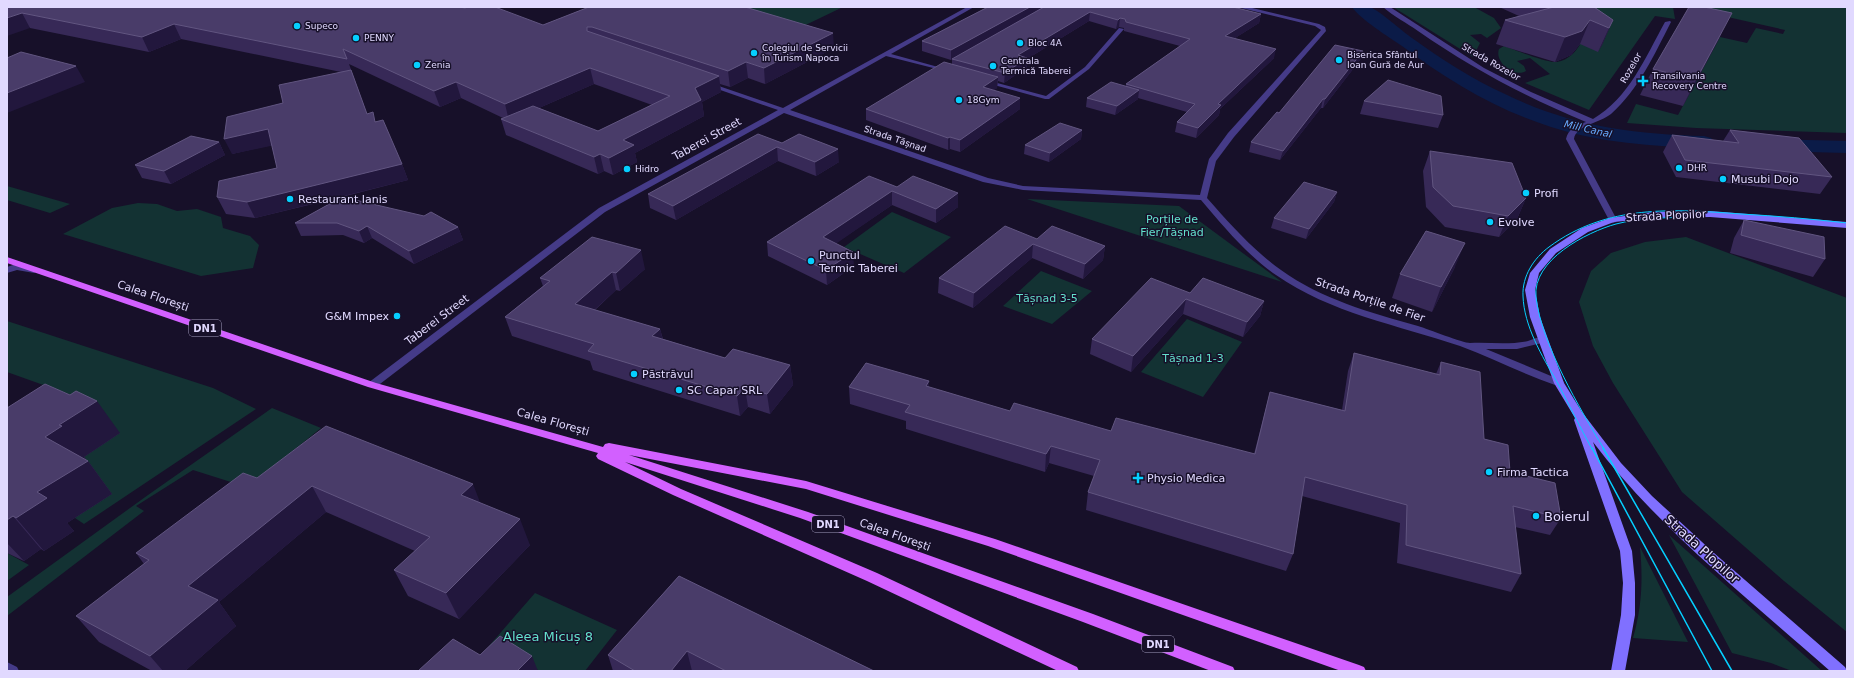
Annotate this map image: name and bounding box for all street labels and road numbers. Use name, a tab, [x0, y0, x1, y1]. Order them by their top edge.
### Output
street label: Strada Rozelor	[1460, 41, 1522, 83]
street label: Rozelor	[1618, 51, 1644, 85]
street label: Taberei Street	[670, 114, 744, 164]
street label: Strada Tășnad	[862, 124, 927, 155]
street label: Strada Plopilor	[1625, 207, 1707, 225]
street label: Strada Porțile de Fier	[1313, 275, 1427, 325]
street label: Calea Florești	[116, 278, 190, 314]
street label: Taberei Street	[402, 291, 472, 349]
road number: DN1	[189, 320, 221, 336]
street label: Calea Florești	[515, 405, 591, 439]
street label: Strada Plopilor	[1662, 512, 1743, 587]
road number: DN1	[812, 516, 844, 532]
street label: Calea Florești	[858, 516, 932, 554]
road number: DN1	[1142, 636, 1174, 652]

